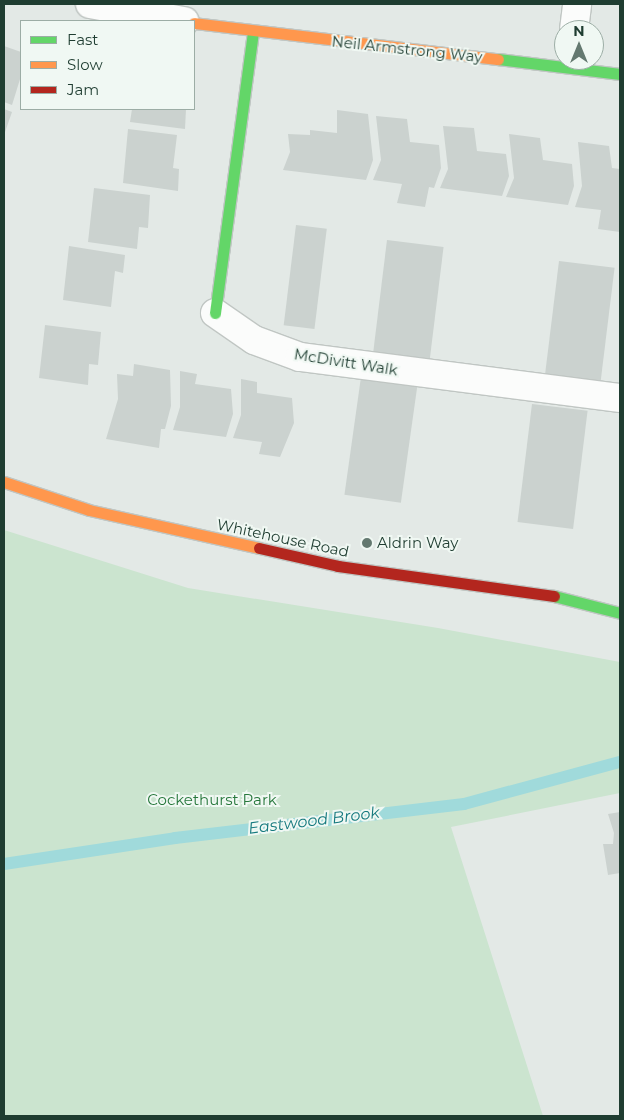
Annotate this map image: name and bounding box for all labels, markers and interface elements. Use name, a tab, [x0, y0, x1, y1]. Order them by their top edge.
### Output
legend	[20, 20, 195, 110]
north arrow	[554, 20, 604, 70]
text: N	[573, 22, 585, 40]
text: Fast	[67, 30, 98, 49]
street label: Neil Armstrong Way	[331, 32, 483, 66]
text: Slow	[67, 55, 103, 74]
text: Jam	[67, 80, 99, 99]
street label: McDivitt Walk	[293, 345, 399, 379]
street label: Whitehouse Road	[215, 515, 351, 561]
place label: Aldrin Way	[377, 534, 458, 552]
marker: Aldrin Way	[361, 537, 373, 549]
park label: Cockethurst Park	[147, 791, 277, 809]
water label: Eastwood Brook	[247, 803, 381, 839]

